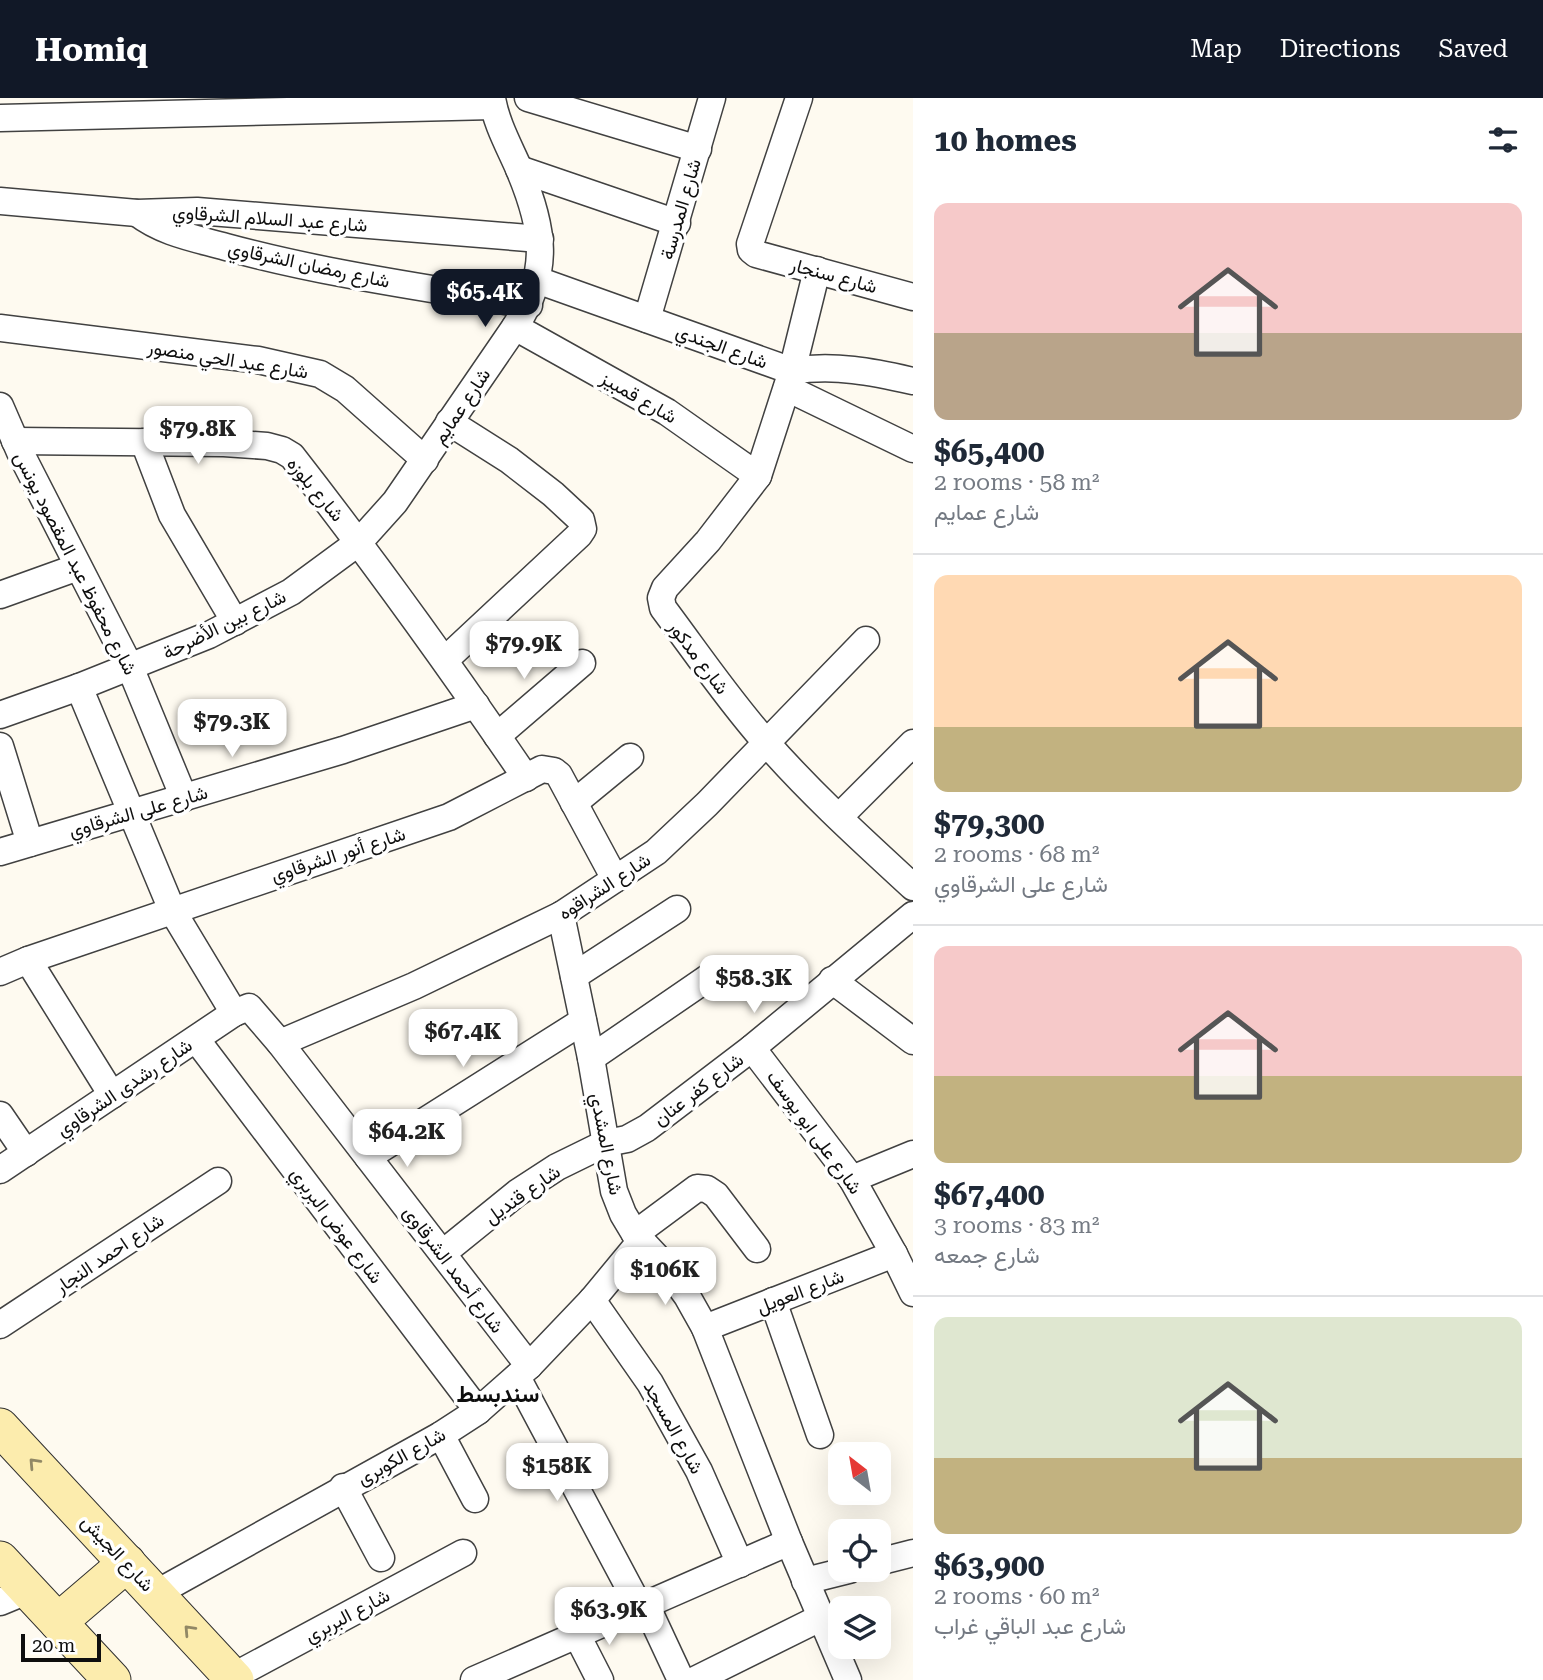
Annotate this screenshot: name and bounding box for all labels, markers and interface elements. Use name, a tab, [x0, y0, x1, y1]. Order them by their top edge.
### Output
text: Homiq	[35, 30, 148, 69]
text: Map	[1190, 35, 1242, 63]
text: Directions	[1280, 35, 1400, 63]
text: Saved	[1438, 35, 1508, 63]
icon: filters	[1484, 121, 1522, 159]
text: 10 homes	[934, 123, 1077, 158]
street label: شارع المدرسة	[655, 156, 707, 262]
street label: شارع عبد السلام الشرقاوي	[171, 200, 368, 241]
street label: شارع رمضان الشرقاوي	[225, 236, 392, 297]
icon: home	[1165, 249, 1291, 375]
street label: شارع سنجار	[787, 253, 880, 299]
pin: $65.4K	[428, 270, 542, 329]
text: $65.4K	[447, 278, 523, 305]
street label: شارع الجندي	[672, 319, 771, 377]
street label: شارع عبد الحي منصور	[144, 335, 310, 387]
street label: شارع عمايم	[428, 364, 496, 449]
street label: شارع قمبيز	[595, 366, 681, 429]
pin: $79.8K	[141, 406, 255, 466]
text: $79.8K	[160, 415, 236, 442]
text: $65,400	[934, 434, 1045, 469]
street label: شارع محفوظ عبد المقصود يونس	[8, 448, 142, 679]
street label: شارع بلوزه	[281, 452, 349, 527]
text: 2 rooms · 58 m²	[934, 469, 1100, 496]
text: شارع عمايم	[934, 499, 1039, 526]
street label: شارع بين الأضرحة	[159, 585, 290, 665]
street label: شارع مدكور	[662, 615, 734, 699]
icon: home	[1165, 621, 1291, 747]
pin: $79.9K	[467, 622, 581, 681]
text: $79.9K	[486, 630, 562, 657]
pin: $79.3K	[175, 700, 289, 759]
text: $79.3K	[194, 708, 270, 735]
street label: شارع على الشرقاوي	[66, 781, 211, 846]
text: $79,300	[934, 806, 1045, 841]
street label: شارع أنور الشرقاوي	[268, 822, 410, 891]
text: 2 rooms · 68 m²	[934, 841, 1100, 868]
street label: شارع الشراقوه	[554, 848, 655, 926]
text: شارع على الشرقاوي	[934, 871, 1108, 898]
pin: $58.3K	[697, 956, 811, 1015]
text: $58.3K	[716, 964, 792, 991]
icon: home	[1165, 992, 1291, 1118]
pin: $67.4K	[406, 1010, 520, 1069]
text: $67.4K	[425, 1018, 501, 1045]
street label: شارع رشدى الشرقاوي	[52, 1033, 199, 1145]
street label: شارع كفر عنان	[649, 1048, 749, 1132]
street label: شارع على ابو يوسف	[761, 1066, 867, 1199]
street label: شارع المشدي	[581, 1091, 628, 1198]
pin: $64.2K	[350, 1110, 464, 1169]
text: $64.2K	[369, 1118, 445, 1145]
street label: شارع قنديل	[480, 1160, 565, 1230]
street label: شارع عوض البربري	[282, 1163, 388, 1290]
text: $67,400	[934, 1177, 1045, 1212]
street label: شارع أحمد الشرقاوى	[397, 1201, 509, 1338]
street label: شارع احمد النجار	[50, 1208, 169, 1300]
text: 3 rooms · 83 m²	[934, 1212, 1100, 1239]
text: شارع جمعه	[934, 1242, 1040, 1269]
pin: $106K	[616, 1248, 714, 1307]
text: $106K	[630, 1256, 700, 1283]
street label: شارع العويل	[753, 1264, 847, 1320]
icon: home	[1165, 1363, 1291, 1489]
street label: شارع المسجد	[638, 1377, 709, 1478]
district label: سندبسط	[457, 1381, 539, 1408]
street label: شارع الكوبرى	[353, 1423, 450, 1491]
north arrow	[828, 1442, 891, 1505]
map controls	[828, 1442, 891, 1659]
pin: $158K	[508, 1444, 606, 1503]
text: $158K	[522, 1452, 592, 1479]
one-way arrow	[30, 1458, 42, 1471]
street label: شارع الجيش	[76, 1510, 159, 1597]
button: locate	[828, 1519, 891, 1582]
text: $63,900	[934, 1548, 1045, 1583]
text: 2 rooms · 60 m²	[934, 1583, 1100, 1610]
street label: شارع البربري	[301, 1584, 395, 1651]
pin: $63.9K	[552, 1588, 666, 1647]
text: $63.9K	[571, 1596, 647, 1623]
button: layers	[828, 1596, 891, 1659]
text: شارع عبد الباقي غراب	[934, 1613, 1126, 1640]
one-way arrow	[185, 1625, 197, 1638]
scale bar	[21, 1631, 102, 1663]
text: 20 m	[32, 1634, 75, 1657]

